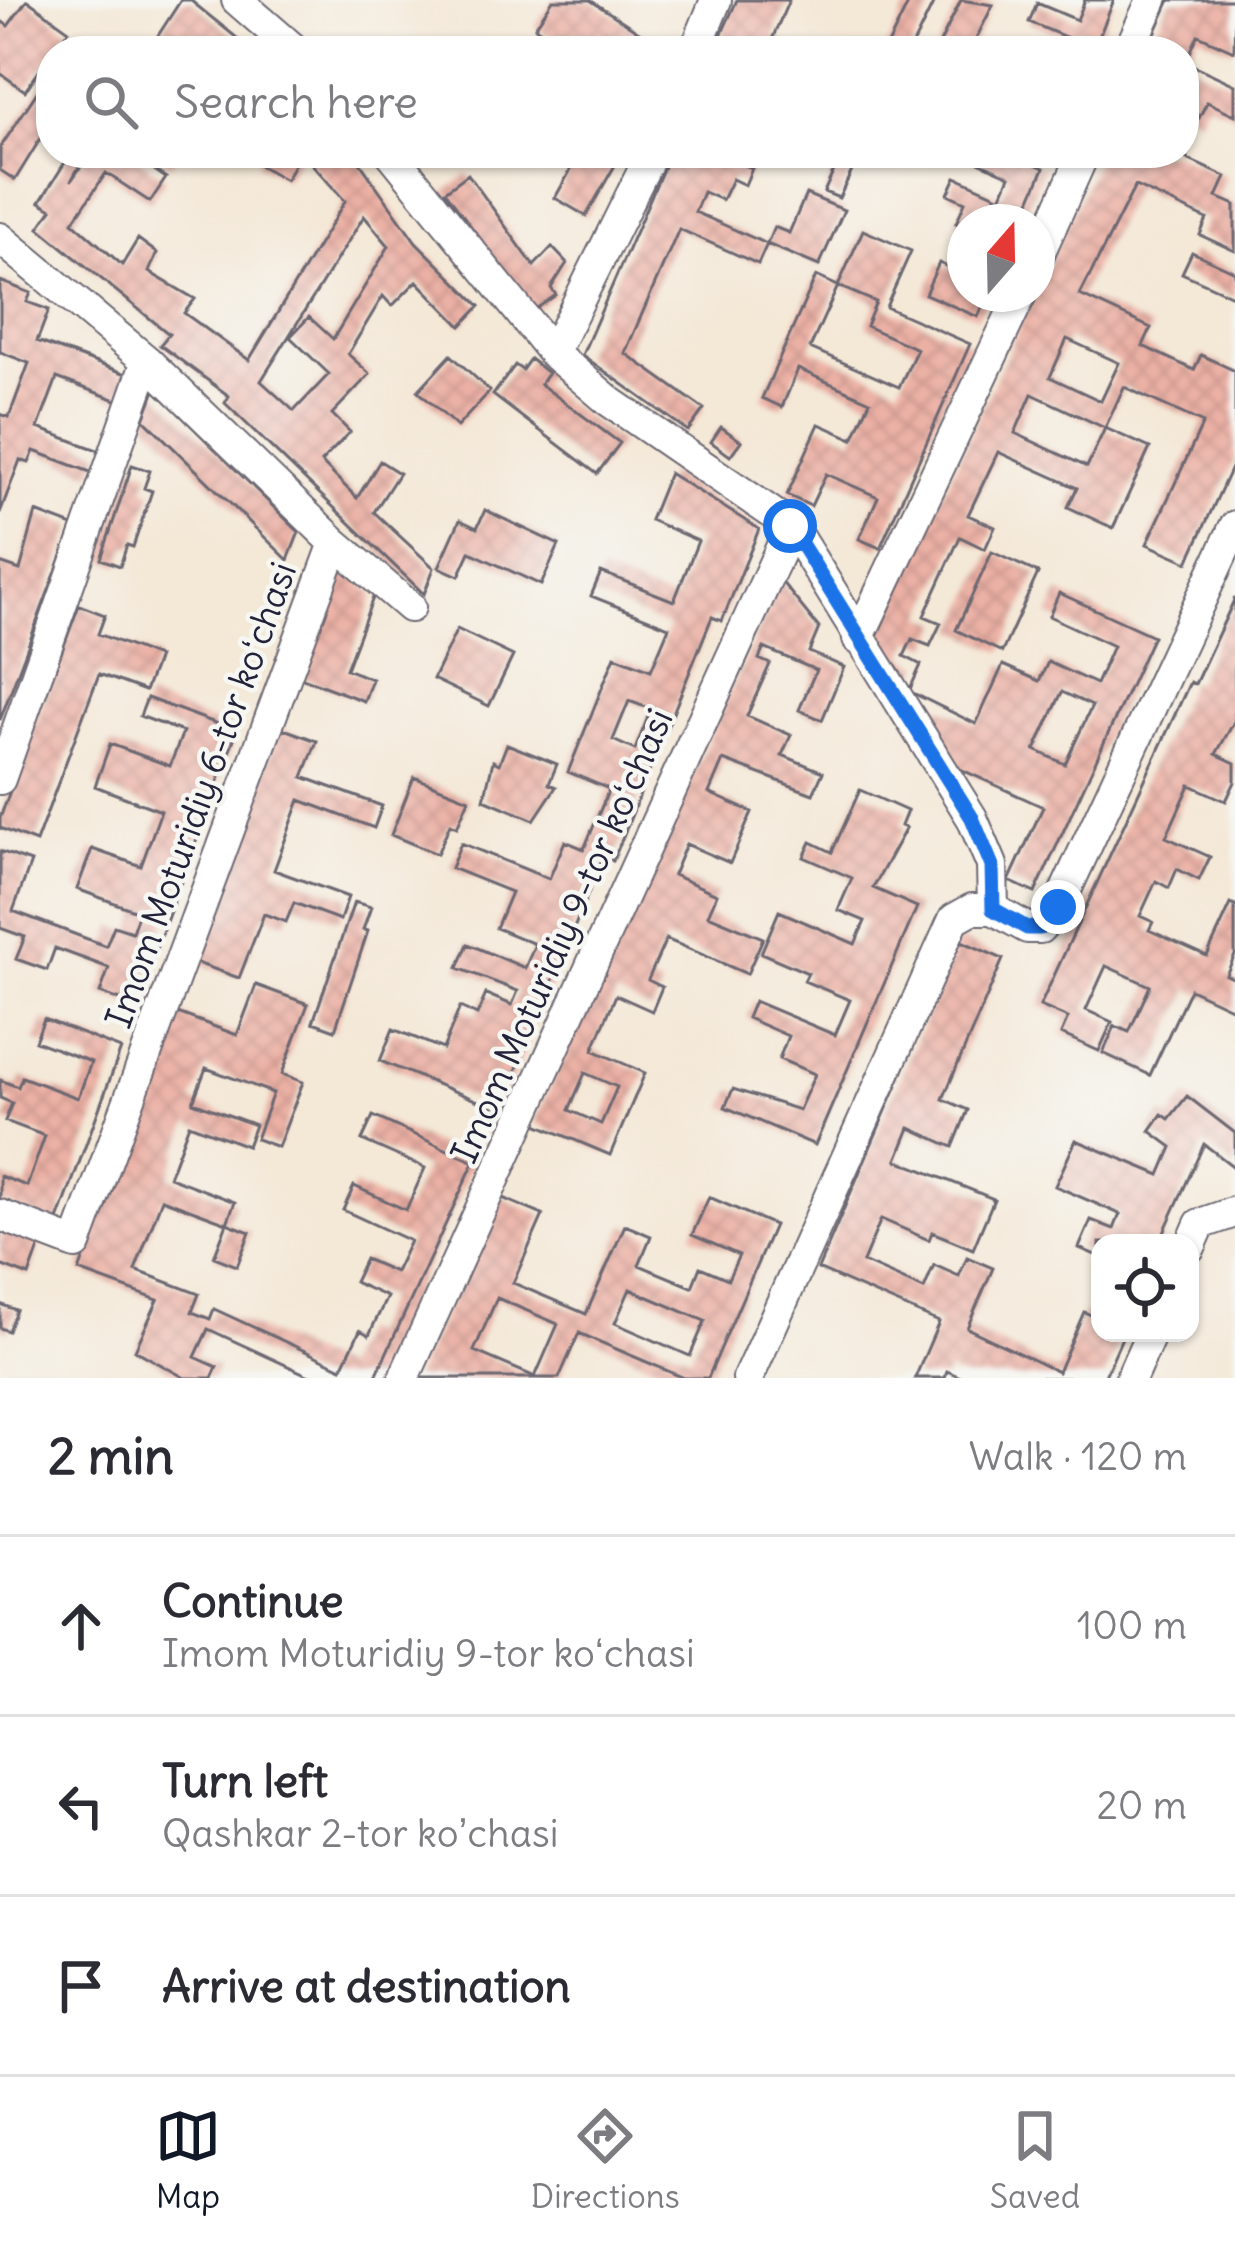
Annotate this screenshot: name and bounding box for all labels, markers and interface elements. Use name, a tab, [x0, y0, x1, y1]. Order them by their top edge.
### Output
search box	[36, 36, 1199, 168]
icon: search	[78, 69, 144, 135]
text: Search here	[174, 74, 418, 130]
north arrow	[947, 204, 1055, 312]
route start	[763, 499, 817, 553]
street label: Imom Moturidiy 6-tor koʻchasi	[96, 556, 306, 1034]
street label: Imom Moturidiy 9-tor koʻchasi	[441, 702, 683, 1170]
route end	[1031, 880, 1085, 934]
map controls	[1091, 1234, 1199, 1342]
button: locate	[1091, 1234, 1199, 1342]
text: 2 min	[48, 1424, 174, 1488]
text: Walk · 120 m	[969, 1432, 1187, 1481]
text: Continue	[162, 1573, 344, 1629]
icon: ahead	[48, 1593, 114, 1659]
text: 100 m	[1077, 1601, 1187, 1650]
text: Imom Moturidiy 9-tor koʻchasi	[162, 1629, 695, 1678]
text: Turn left	[162, 1753, 328, 1809]
icon: left	[48, 1773, 114, 1839]
text: 20 m	[1096, 1781, 1187, 1830]
text: Qashkar 2-tor koʼchasi	[162, 1809, 558, 1858]
icon: arrive	[48, 1953, 114, 2019]
text: Arrive at destination	[162, 1958, 571, 2014]
tab: Map	[155, 2103, 221, 2217]
tab: Directions	[531, 2103, 680, 2217]
tab: Saved	[990, 2103, 1080, 2217]

